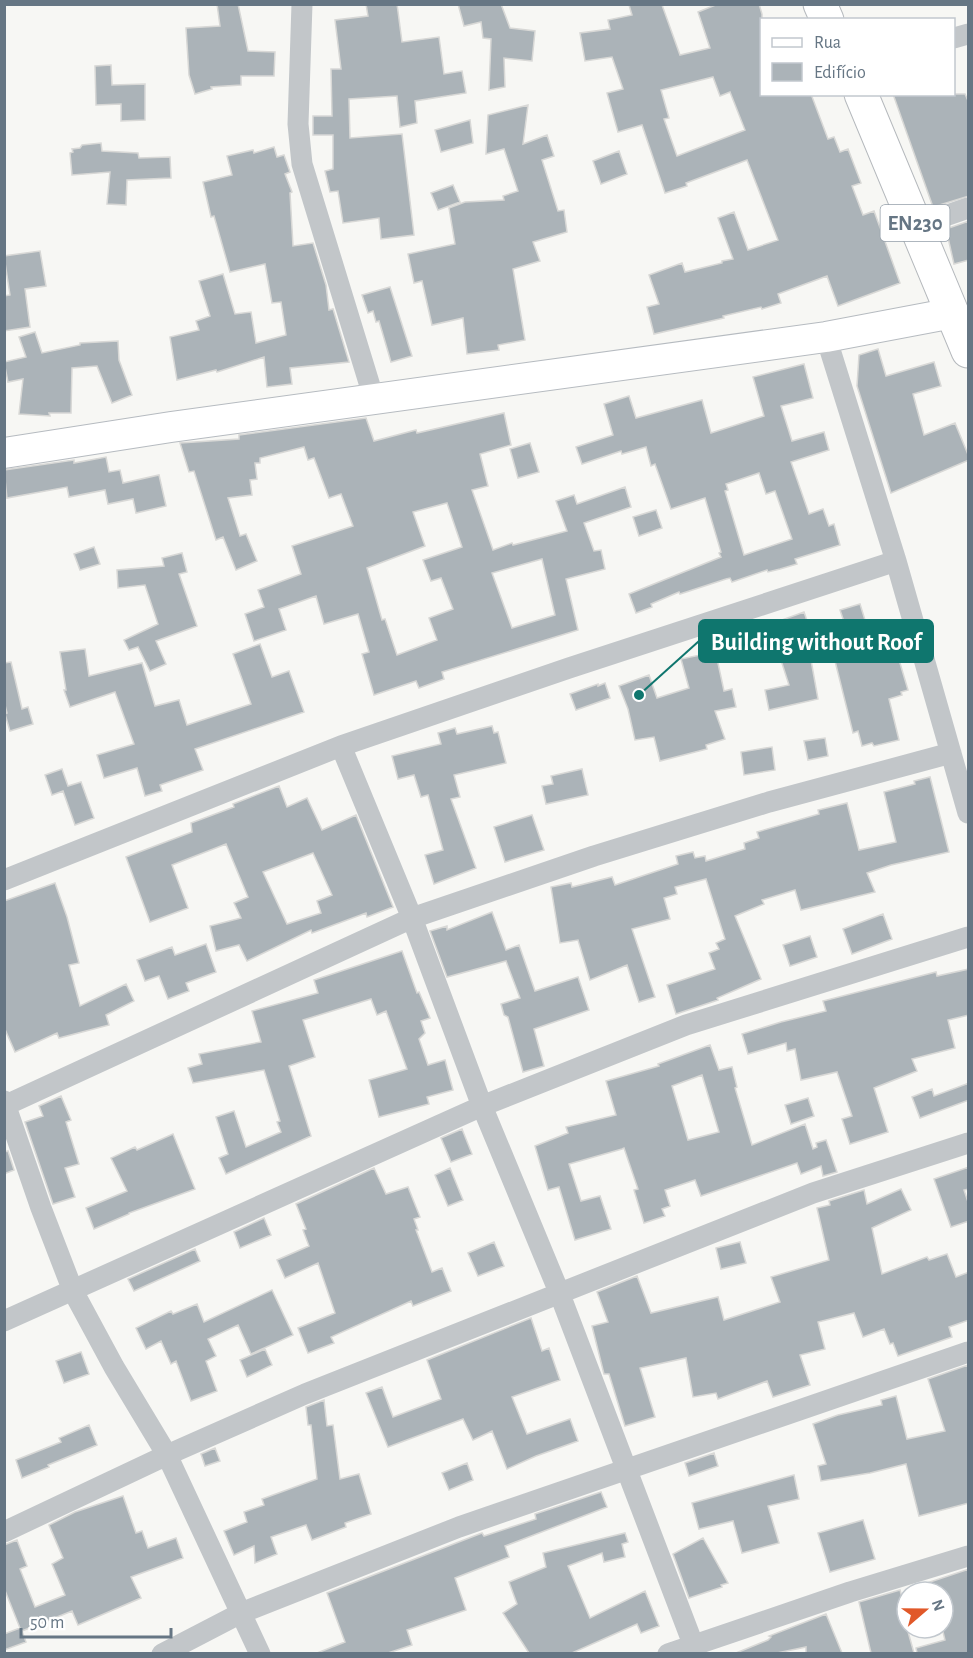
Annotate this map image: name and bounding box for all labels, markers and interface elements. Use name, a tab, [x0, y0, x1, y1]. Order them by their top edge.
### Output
legend	[760, 18, 955, 96]
text: Rua	[814, 34, 841, 52]
text: Edifício	[814, 64, 866, 82]
road number: EN230	[880, 205, 950, 241]
callout: Building without Roof	[699, 620, 933, 662]
text: Building without Roof	[711, 631, 923, 655]
north arrow	[895, 1580, 955, 1640]
text: N	[929, 1597, 948, 1613]
scale bar	[21, 1601, 171, 1639]
text: 50 m	[30, 1614, 64, 1632]

